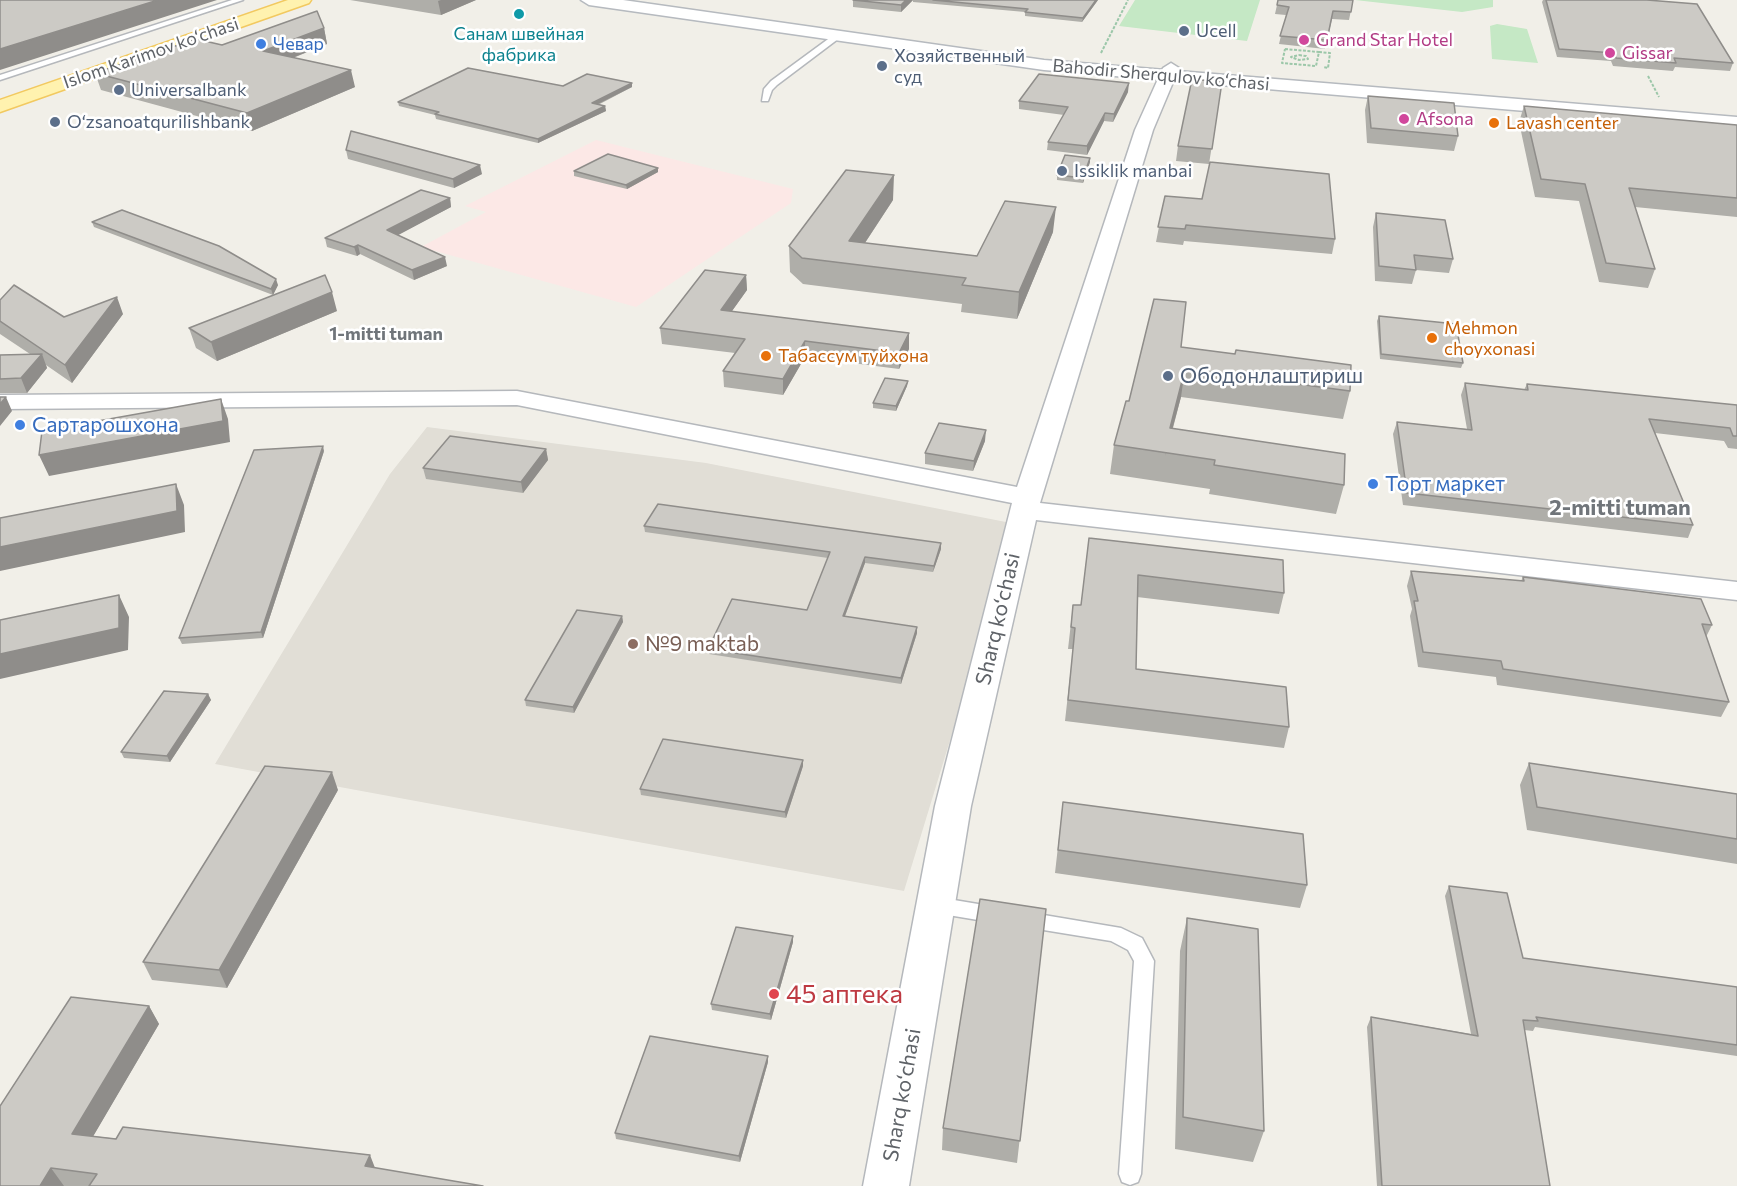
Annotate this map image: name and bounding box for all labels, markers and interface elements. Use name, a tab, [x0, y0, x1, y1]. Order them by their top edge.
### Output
marker: Санам швейная фабрика	[512, 7, 526, 21]
street label: Islom Karimov ko‘chasi	[60, 13, 242, 93]
place label: Ucell	[1196, 20, 1237, 42]
place label: Санам швейная фабрика	[454, 23, 584, 66]
marker: Ucell	[1177, 24, 1191, 38]
place label: Grand Star Hotel	[1316, 29, 1453, 51]
place label: Чевар	[273, 33, 324, 55]
marker: Grand Star Hotel	[1297, 33, 1311, 47]
marker: Чевар	[254, 37, 268, 51]
place label: Gissar	[1622, 42, 1673, 64]
place label: Хозяйственный суд	[894, 45, 1025, 88]
marker: Gissar	[1603, 46, 1617, 60]
street label: Bahodir Sherqulov ko‘chasi	[1052, 55, 1270, 95]
marker: Хозяйственный суд	[875, 59, 889, 73]
place label: Universalbank	[131, 79, 247, 101]
marker: Universalbank	[112, 83, 126, 97]
place label: Afsona	[1416, 108, 1474, 130]
place label: Oʻzsanoatqurilishbank	[67, 111, 250, 133]
marker: Afsona	[1397, 112, 1411, 126]
place label: Lavash center	[1506, 112, 1619, 134]
marker: Oʻzsanoatqurilishbank	[48, 115, 62, 129]
marker: Lavash center	[1487, 116, 1501, 130]
place label: Issiklik manbai	[1074, 160, 1192, 182]
marker: Issiklik manbai	[1055, 164, 1069, 178]
place label: Mehmon choyxonasi	[1444, 317, 1535, 360]
district label: 1-mitti tuman	[329, 323, 443, 345]
marker: Mehmon choyxonasi	[1425, 331, 1439, 345]
place label: Табассум туйхона	[778, 345, 928, 367]
marker: Табассум туйхона	[759, 349, 773, 363]
place label: Ободонлаштириш	[1180, 363, 1363, 389]
marker: Ободонлаштириш	[1161, 369, 1175, 383]
place label: Сартарошхона	[32, 412, 179, 438]
marker: Сартарошхона	[13, 418, 27, 432]
place label: Торт маркет	[1385, 471, 1505, 497]
marker: Торт маркет	[1366, 477, 1380, 491]
district label: 2-mitti tuman	[1549, 495, 1691, 521]
street label: Sharq ko‘chasi	[971, 550, 1025, 688]
place label: №9 maktab	[645, 631, 759, 657]
marker: №9 maktab	[626, 637, 640, 651]
place label: 45 аптека	[786, 978, 903, 1010]
marker: 45 аптека	[767, 987, 781, 1001]
street label: Sharq ko‘chasi	[878, 1026, 926, 1164]

